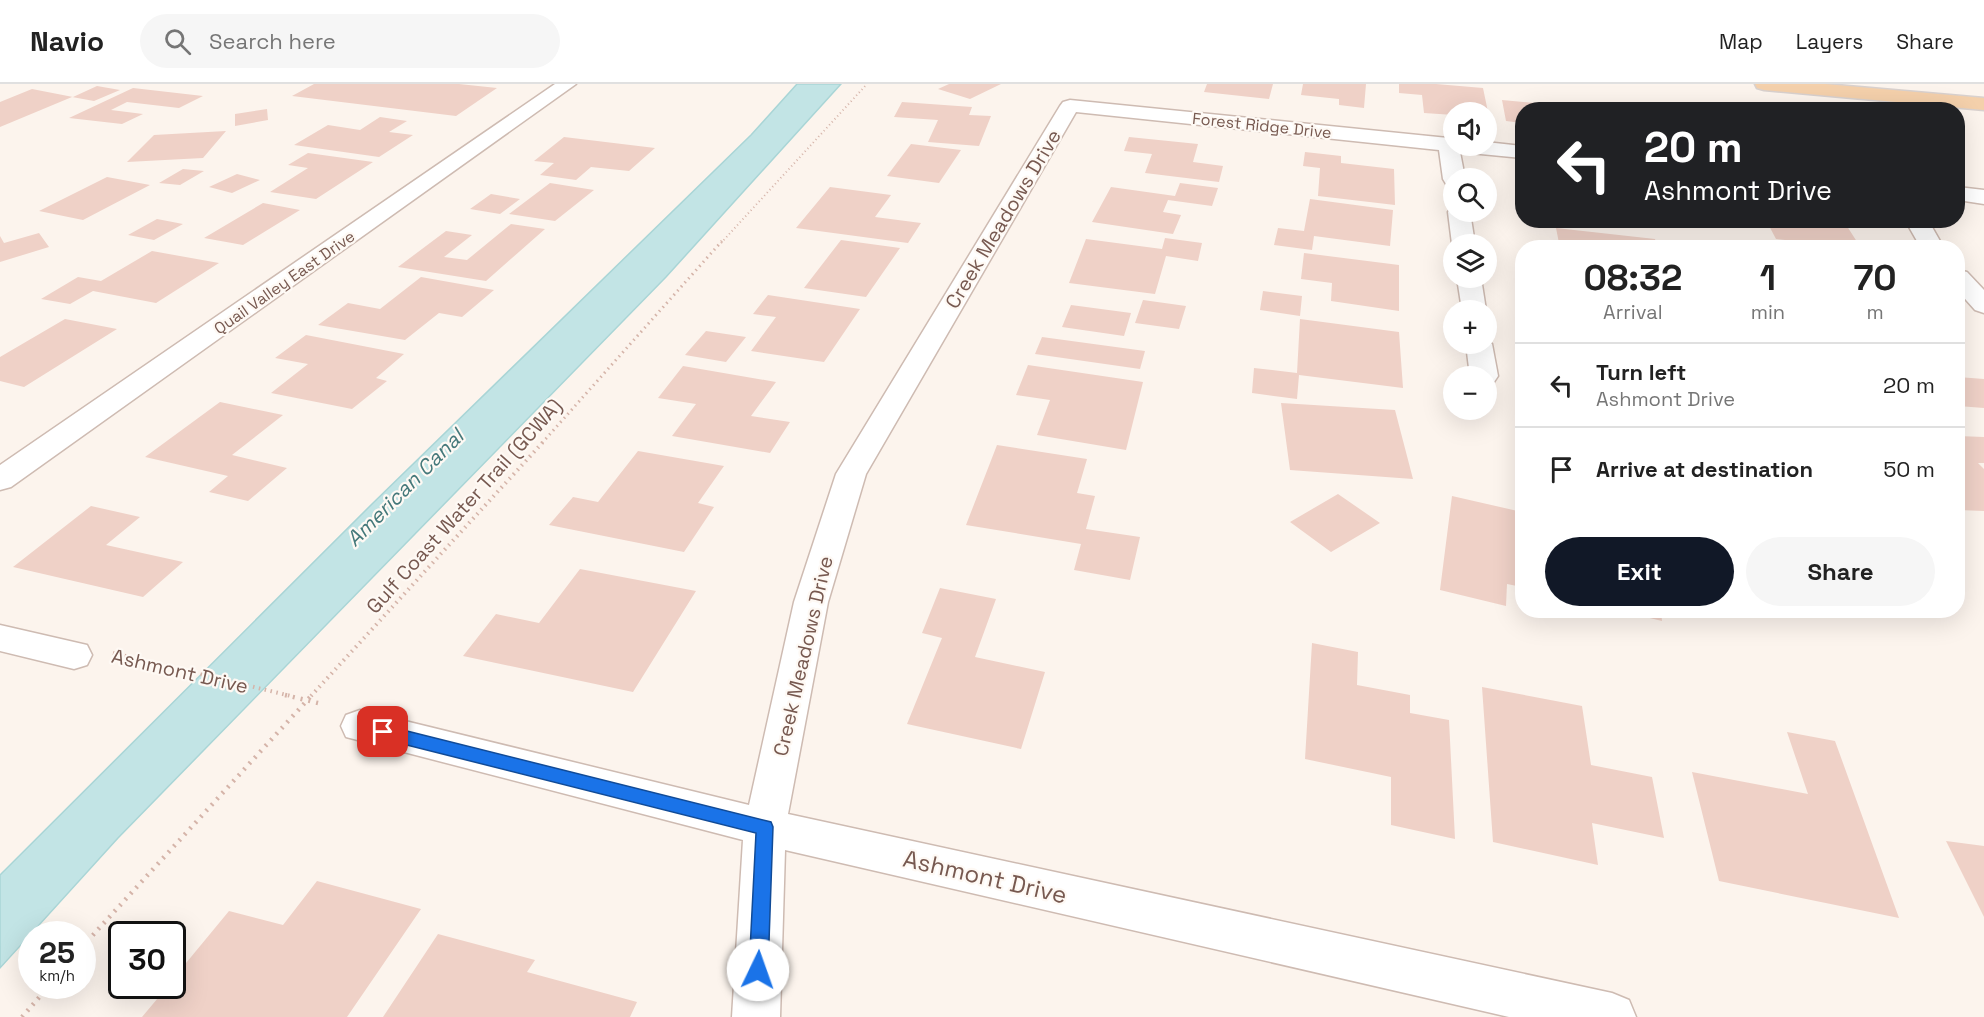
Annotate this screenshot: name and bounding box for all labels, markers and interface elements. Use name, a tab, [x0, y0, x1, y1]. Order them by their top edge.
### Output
search box	[140, 14, 560, 68]
text: Navio	[30, 23, 104, 59]
icon: search	[161, 25, 194, 58]
text: Search here	[209, 27, 336, 55]
text: Map	[1719, 28, 1763, 55]
text: Layers	[1796, 28, 1863, 55]
text: Share	[1896, 28, 1954, 55]
map controls	[1443, 102, 1497, 420]
button: sound	[1443, 102, 1497, 156]
street label: Forest Ridge Drive	[1191, 108, 1333, 143]
text: 20 m	[1644, 121, 1743, 174]
street label: Creek Meadows Drive	[939, 125, 1067, 313]
icon: left	[1545, 126, 1623, 204]
button: search	[1443, 168, 1497, 222]
text: Ashmont Drive	[1644, 173, 1832, 208]
street label: Quail Valley East Drive	[210, 226, 359, 339]
button: layers	[1443, 234, 1497, 288]
text: 08:32	[1583, 255, 1682, 301]
text: 1	[1760, 255, 1776, 301]
text: 70	[1853, 255, 1897, 301]
text: Arrival	[1603, 299, 1663, 325]
text: min	[1751, 299, 1785, 325]
text: m	[1866, 299, 1884, 325]
button: +	[1443, 300, 1497, 354]
text: Turn left	[1596, 358, 1686, 386]
button: −	[1443, 366, 1497, 420]
icon: left	[1545, 369, 1578, 402]
text: 20 m	[1883, 371, 1935, 399]
text: Ashmont Drive	[1596, 386, 1735, 412]
street label: Gulf Coast Water Trail (GCWA)	[360, 393, 568, 619]
water label: American Canal	[340, 421, 471, 552]
icon: arrive	[1545, 453, 1578, 486]
text: Arrive at destination	[1596, 455, 1813, 483]
text: 50 m	[1883, 455, 1935, 483]
button: Exit	[1545, 537, 1734, 606]
button: Share	[1746, 537, 1935, 606]
street label: Creek Meadows Drive	[767, 553, 839, 759]
street label: Ashmont Drive	[109, 643, 251, 699]
pin	[357, 706, 408, 757]
icon: arrive	[366, 715, 399, 748]
street label: Ashmont Drive	[900, 843, 1070, 910]
speed limit sign: 30	[108, 921, 186, 999]
text: 25	[39, 933, 75, 972]
position arrow	[726, 938, 790, 1002]
text: km/h	[39, 966, 75, 985]

